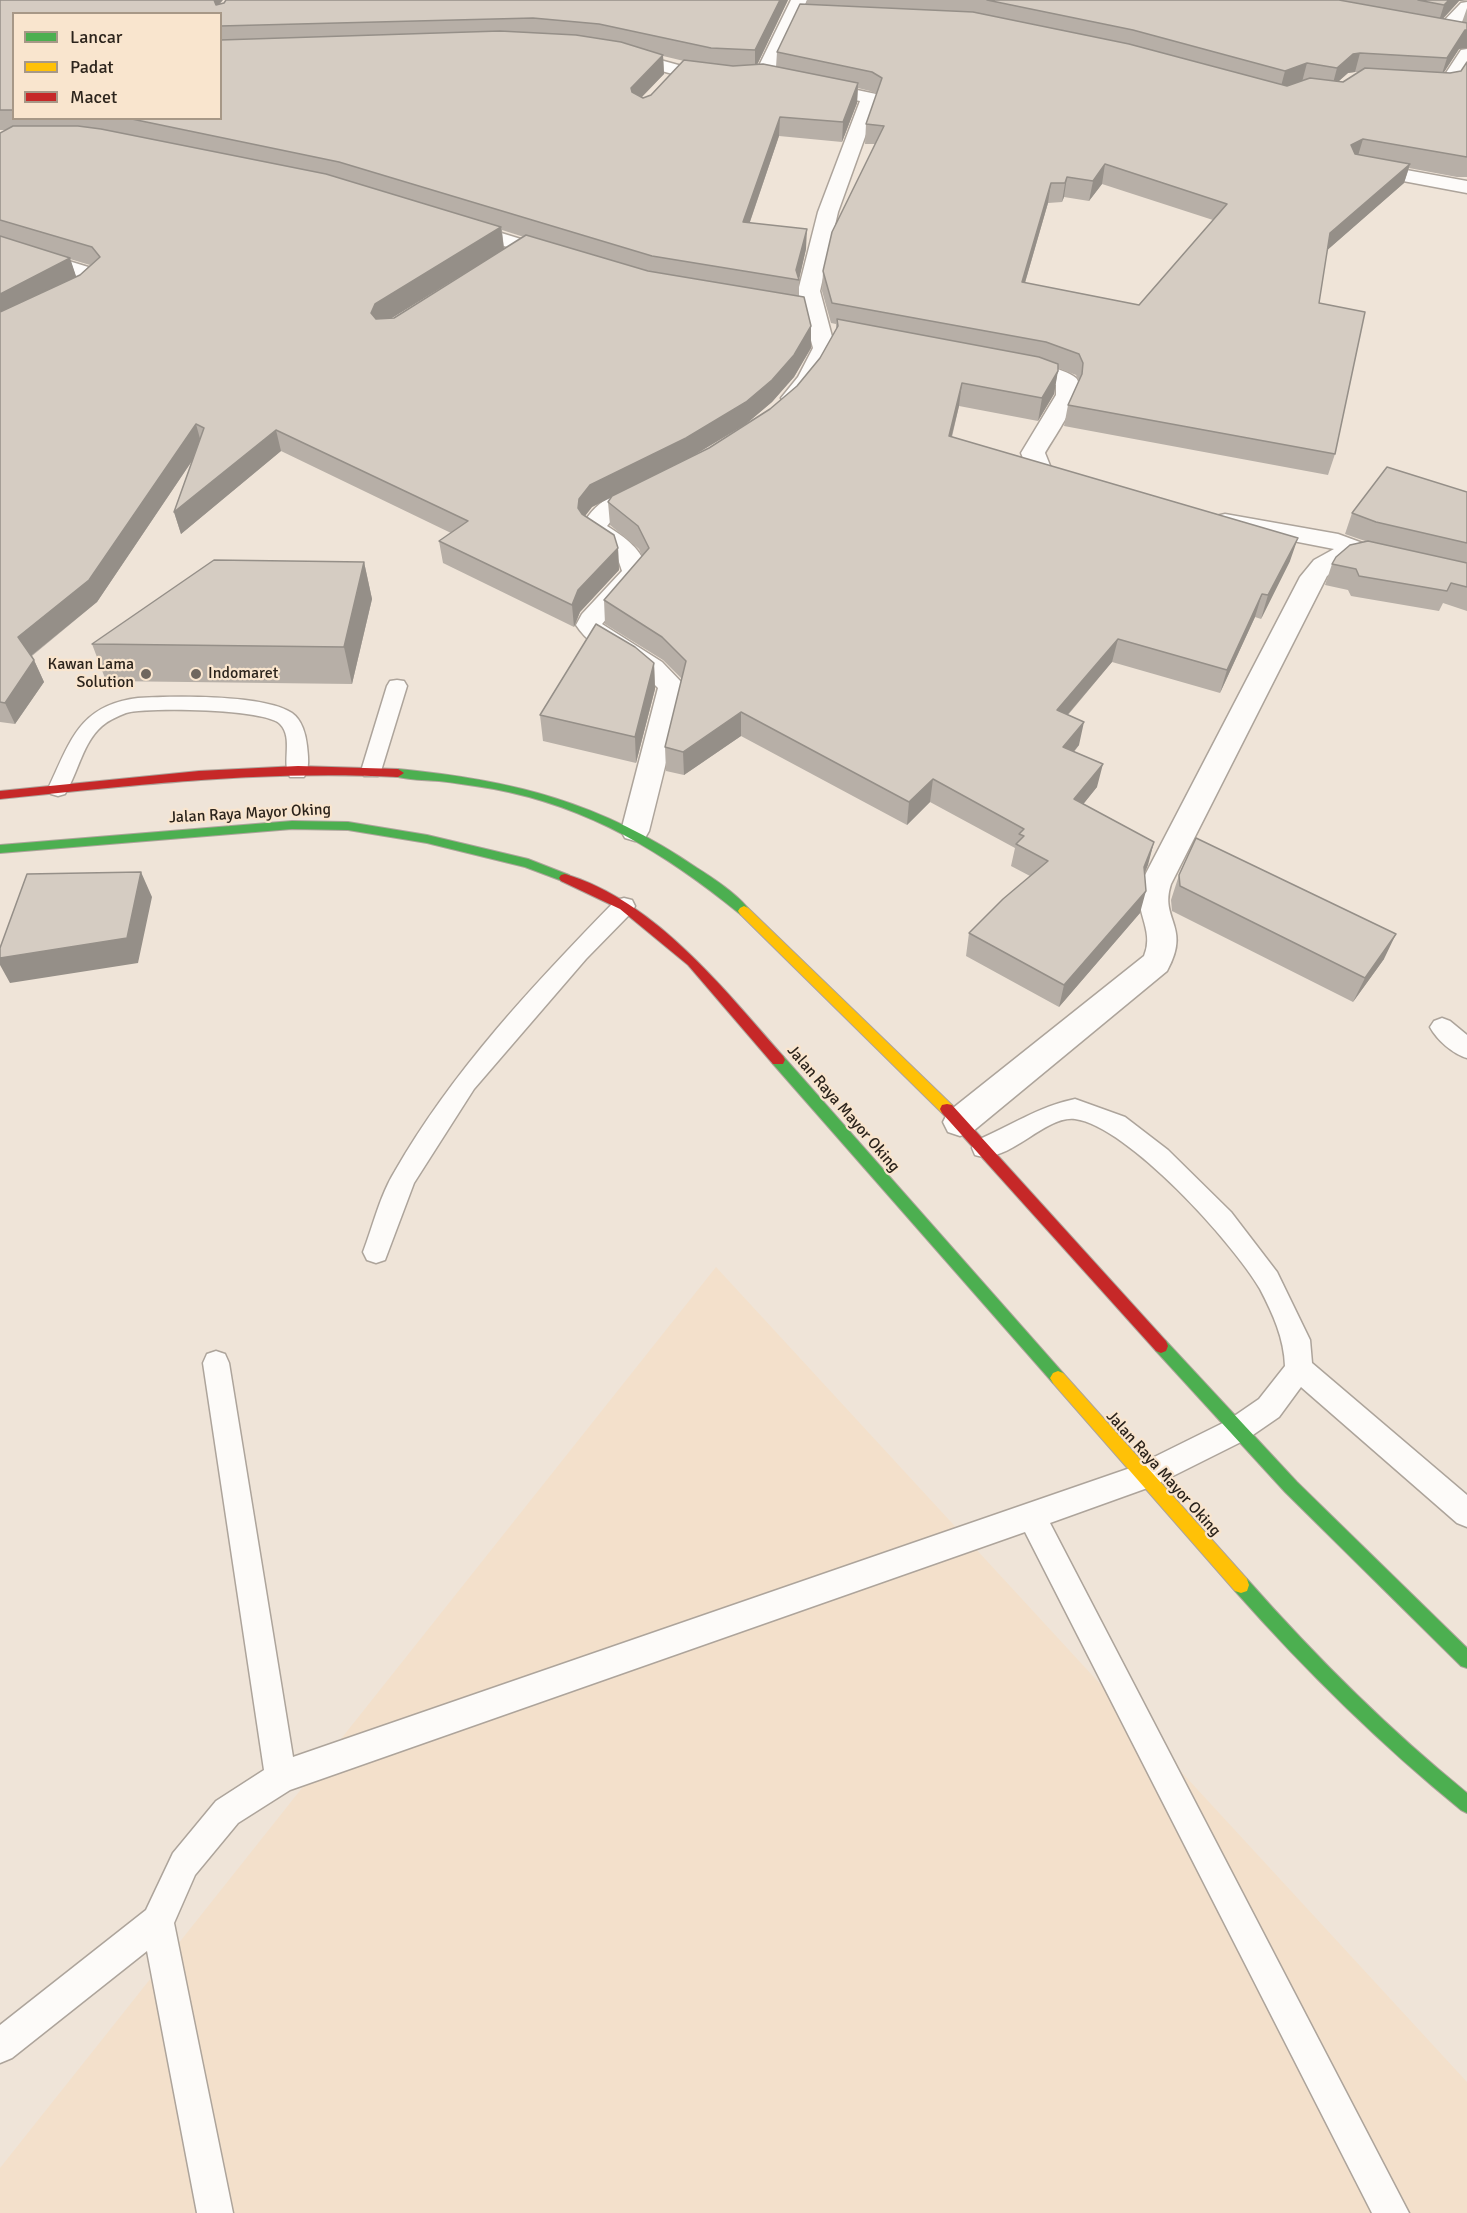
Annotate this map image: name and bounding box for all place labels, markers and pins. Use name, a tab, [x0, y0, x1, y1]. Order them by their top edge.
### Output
place label: Kawan Lama Solution	[48, 655, 134, 693]
place label: Indomaret	[208, 664, 278, 684]
marker: Kawan Lama Solution	[139, 667, 153, 681]
marker: Indomaret	[189, 667, 203, 681]

